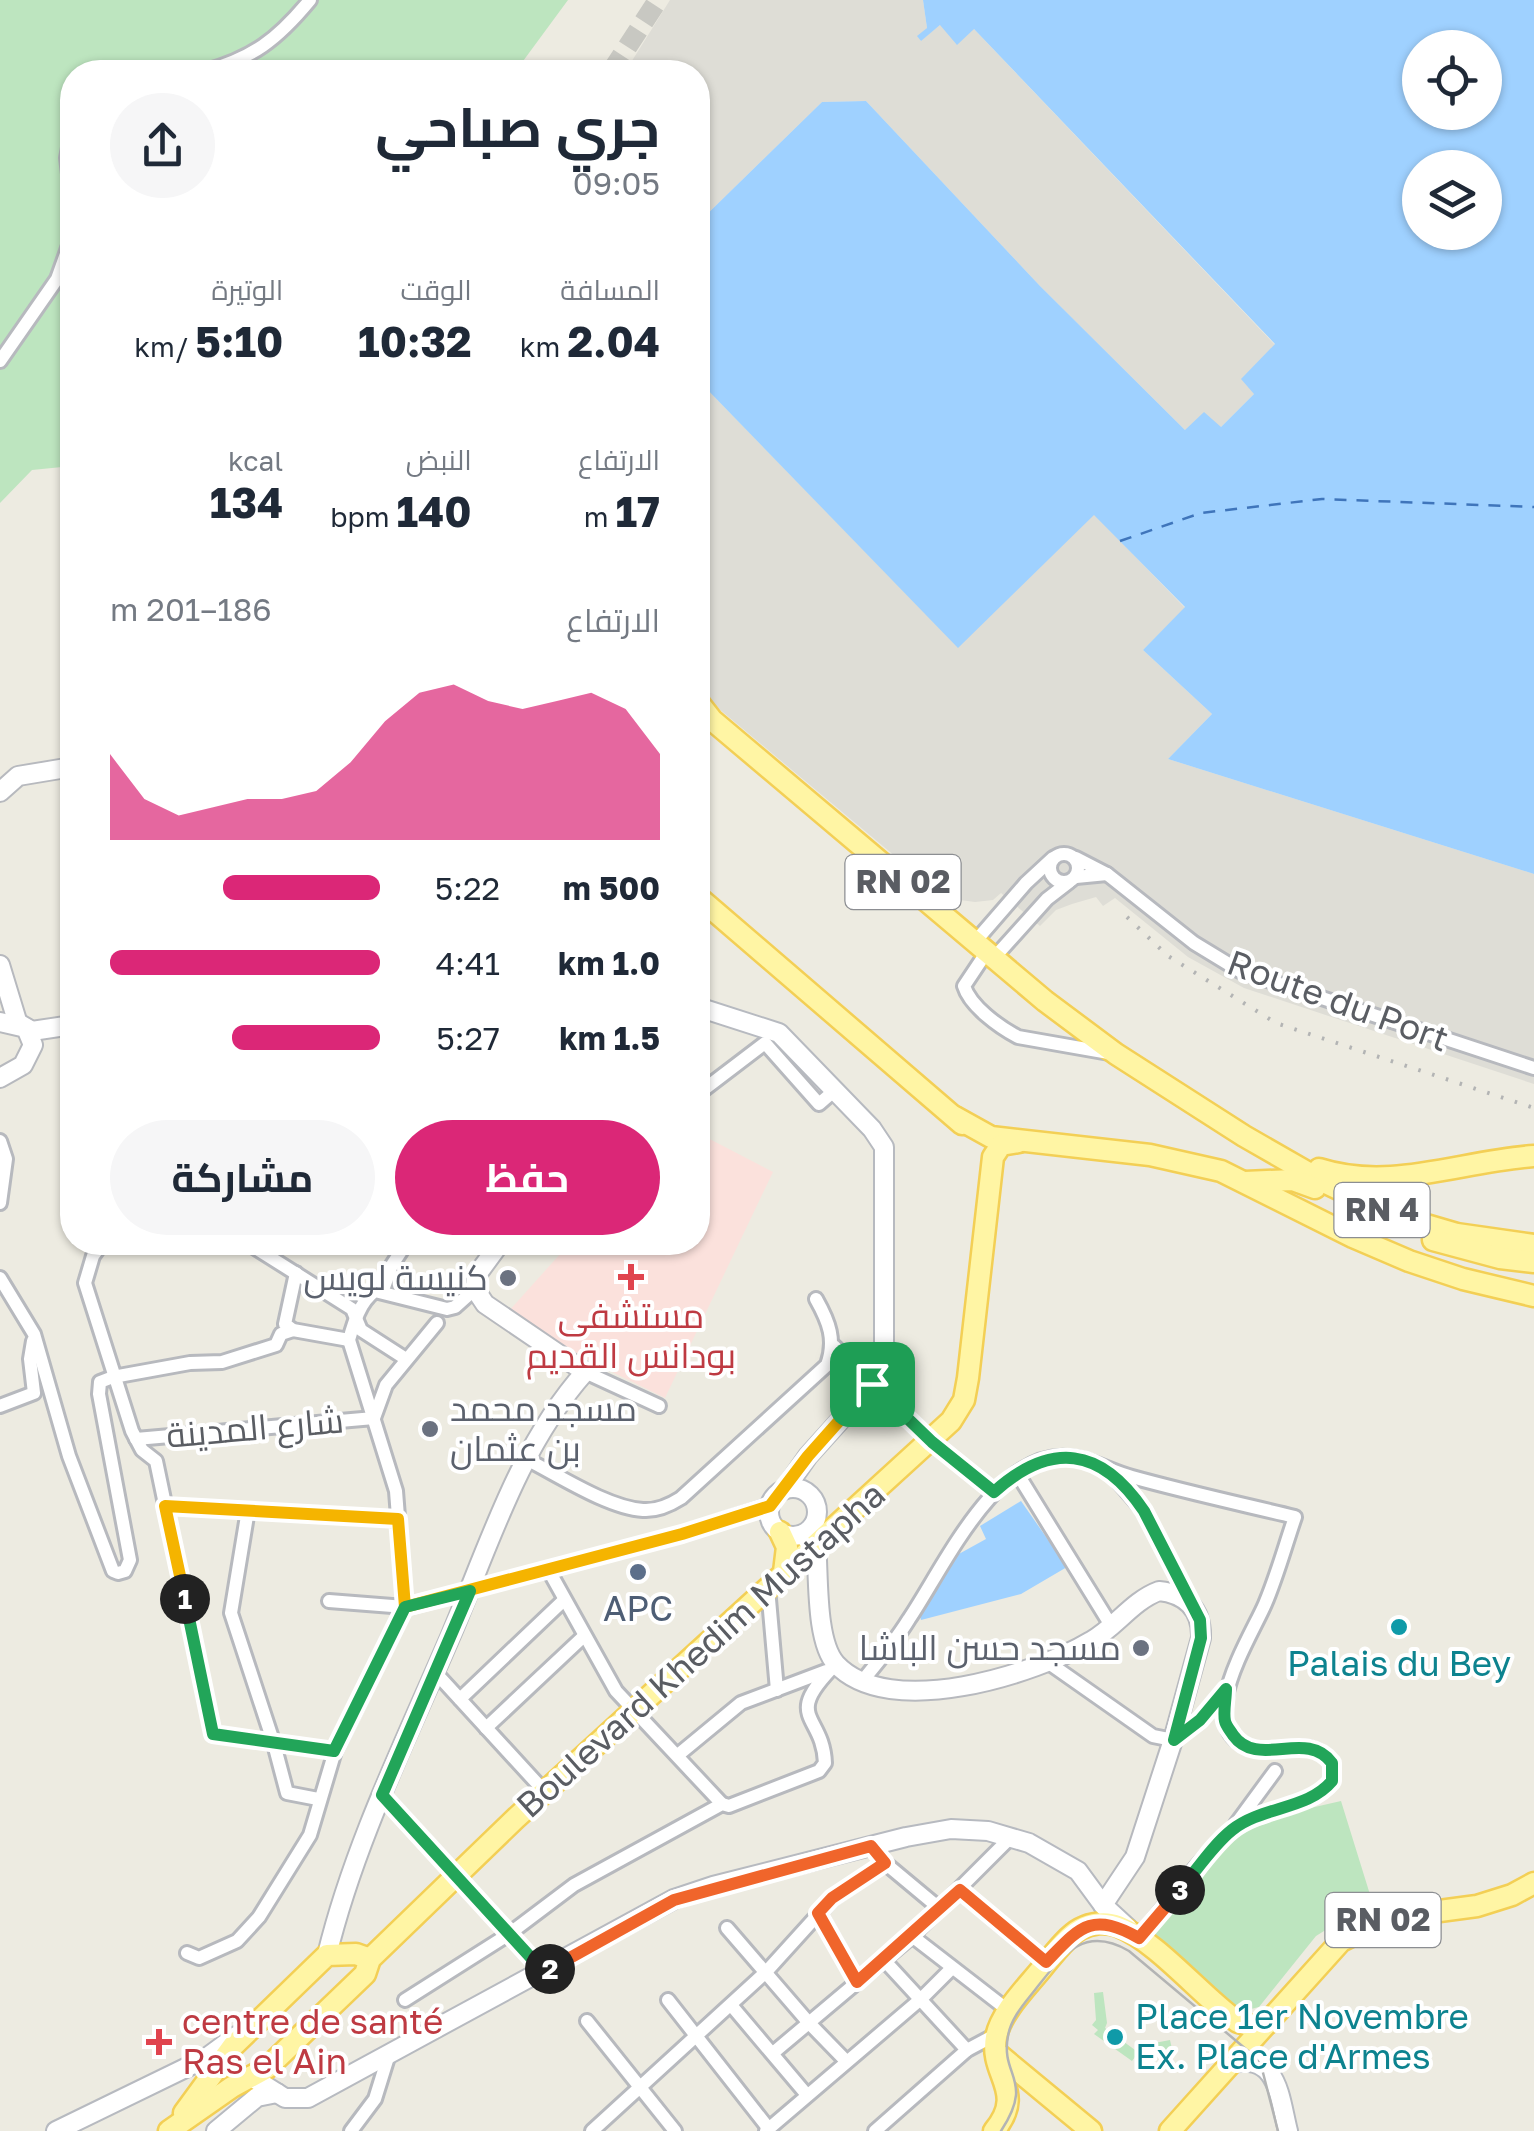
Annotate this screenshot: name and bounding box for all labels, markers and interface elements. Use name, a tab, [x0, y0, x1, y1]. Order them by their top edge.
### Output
map controls	[1402, 30, 1502, 250]
button: locate	[1402, 30, 1502, 130]
button: share	[110, 93, 215, 198]
text: جري صباحي	[375, 93, 660, 159]
button: layers	[1402, 150, 1502, 250]
text: 09:05	[573, 164, 660, 202]
text: الوتيرة	[211, 273, 283, 306]
text: الوقت	[400, 273, 472, 306]
text: المسافة	[560, 273, 660, 306]
text: 5:10	[195, 316, 283, 366]
text: 10:32	[358, 316, 472, 366]
text: 2.04	[567, 316, 660, 366]
text: /km	[134, 330, 195, 363]
text: km	[520, 330, 567, 363]
text: النبض	[406, 443, 472, 476]
text: الارتفاع	[578, 443, 660, 476]
text: kcal	[228, 444, 283, 477]
text: 134	[210, 477, 283, 527]
text: 140	[396, 486, 472, 536]
text: 17	[615, 486, 660, 536]
text: bpm	[330, 500, 396, 533]
text: m	[584, 500, 615, 533]
text: 186–201 m	[110, 590, 272, 628]
text: الارتفاع	[566, 601, 660, 639]
road number: RN 02	[846, 855, 960, 909]
text: 5:22	[435, 869, 500, 907]
text: 500 m	[563, 869, 660, 907]
street label: Route du Port	[1222, 941, 1455, 1059]
text: 4:41	[436, 944, 500, 982]
text: 1.0 km	[558, 944, 660, 982]
text: 5:27	[436, 1019, 500, 1057]
text: 1.5 km	[559, 1019, 660, 1057]
button: مشاركة	[110, 1120, 375, 1235]
button: حفظ	[395, 1120, 660, 1235]
road number: RN 4	[1334, 1183, 1430, 1237]
place label: كنيسة لويس	[304, 1256, 488, 1299]
marker: مستشفى بودانس القديم	[618, 1264, 644, 1290]
marker: كنيسة لويس	[497, 1267, 519, 1289]
place label: مستشفى بودانس القديم	[526, 1294, 736, 1380]
pin	[830, 1342, 915, 1427]
icon: arrive	[845, 1357, 900, 1412]
place label: مسجد محمد بن عثمان	[450, 1387, 637, 1470]
street label: شارع المدينة	[165, 1398, 346, 1459]
marker: مسجد محمد بن عثمان	[419, 1418, 441, 1440]
street label: Boulevard Khedim Mustapha	[508, 1473, 893, 1826]
marker: APC	[627, 1561, 649, 1583]
pin: 1	[160, 1574, 210, 1624]
text: 1	[178, 1582, 192, 1615]
place label: APC	[603, 1587, 673, 1629]
marker: Palais du Bey	[1388, 1616, 1410, 1638]
place label: مسجد حسن الباشا	[859, 1626, 1121, 1669]
marker: مسجد حسن الباشا	[1130, 1637, 1152, 1659]
place label: Palais du Bey	[1287, 1642, 1511, 1684]
pin: 3	[1155, 1865, 1205, 1915]
text: 3	[1171, 1873, 1189, 1906]
road number: RN 02	[1326, 1893, 1440, 1947]
pin: 2	[525, 1944, 575, 1994]
text: 2	[541, 1952, 559, 1985]
place label: Place 1er Novembre Ex. Place d'Armes	[1135, 1995, 1469, 2077]
place label: centre de santé Ras el Ain	[182, 2000, 443, 2082]
marker: Place 1er Novembre Ex. Place d'Armes	[1104, 2026, 1126, 2048]
marker: centre de santé Ras el Ain	[146, 2029, 172, 2055]

